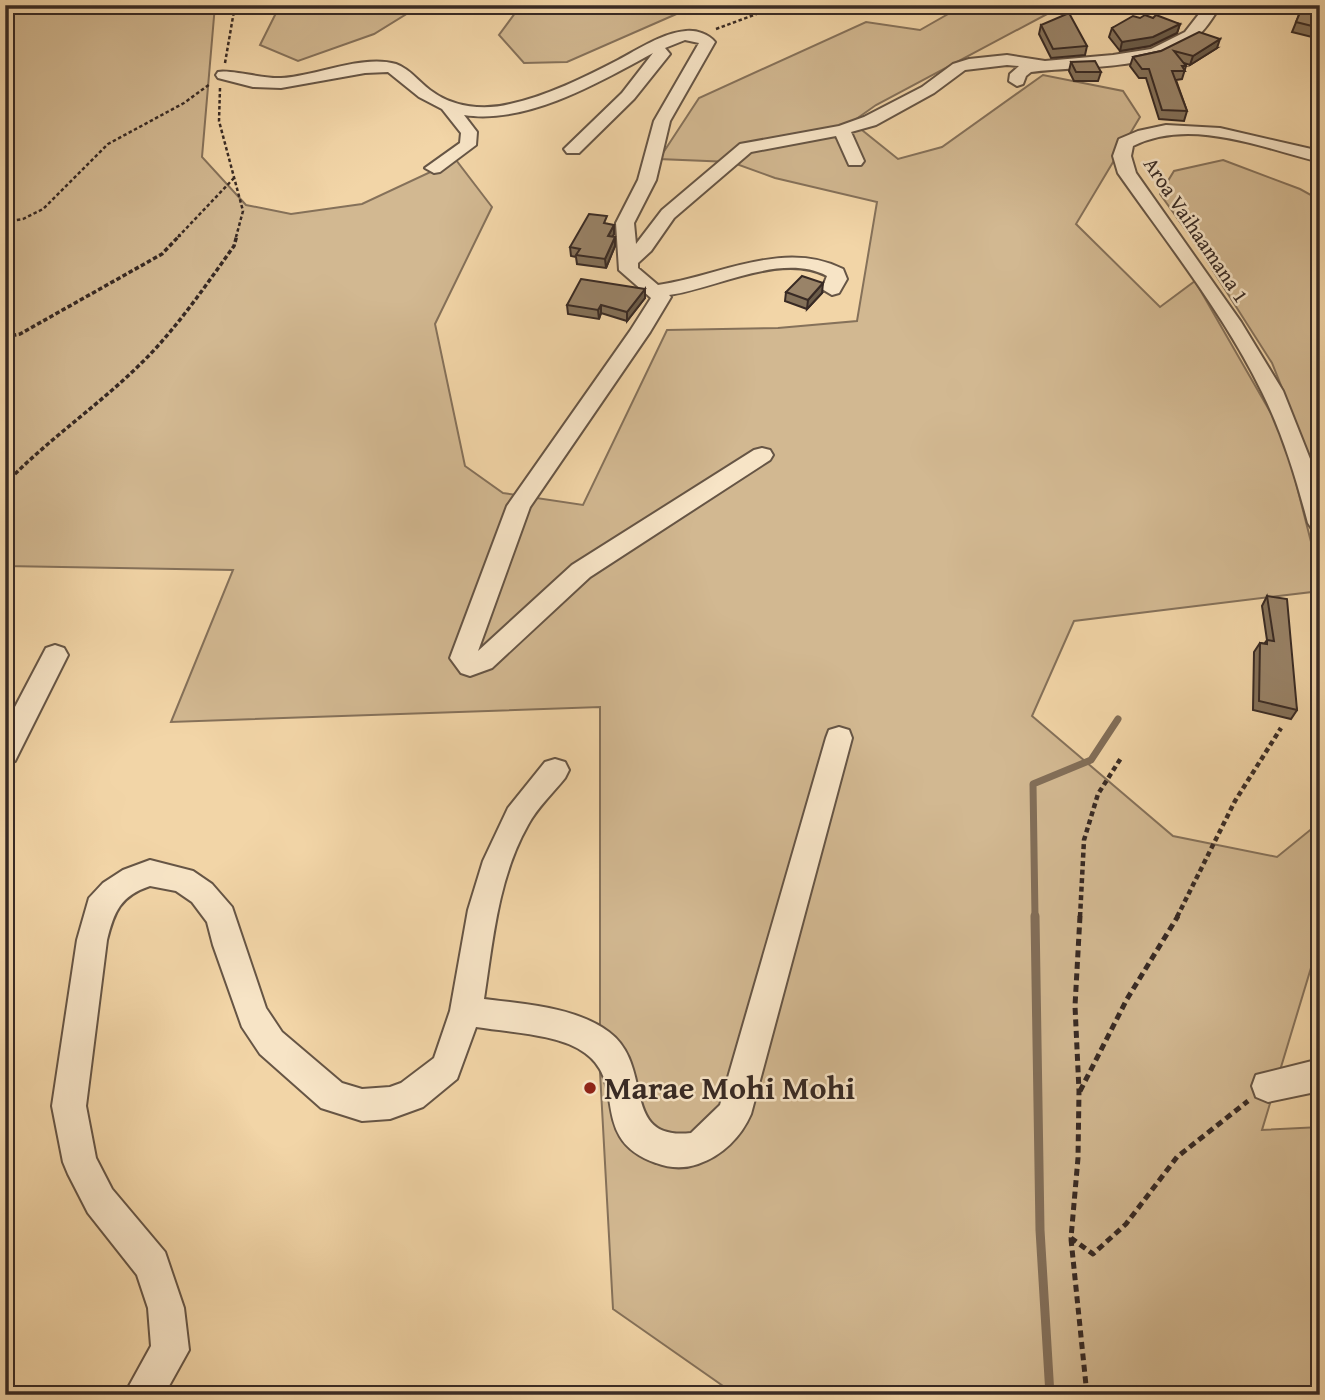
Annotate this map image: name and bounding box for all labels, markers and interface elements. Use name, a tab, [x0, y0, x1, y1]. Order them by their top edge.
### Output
street label: Aroa Vaihaamana 1	[1136, 151, 1257, 309]
place label: Marae Mohi Mohi	[604, 1064, 855, 1111]
marker: Marae Mohi Mohi	[582, 1080, 598, 1096]

